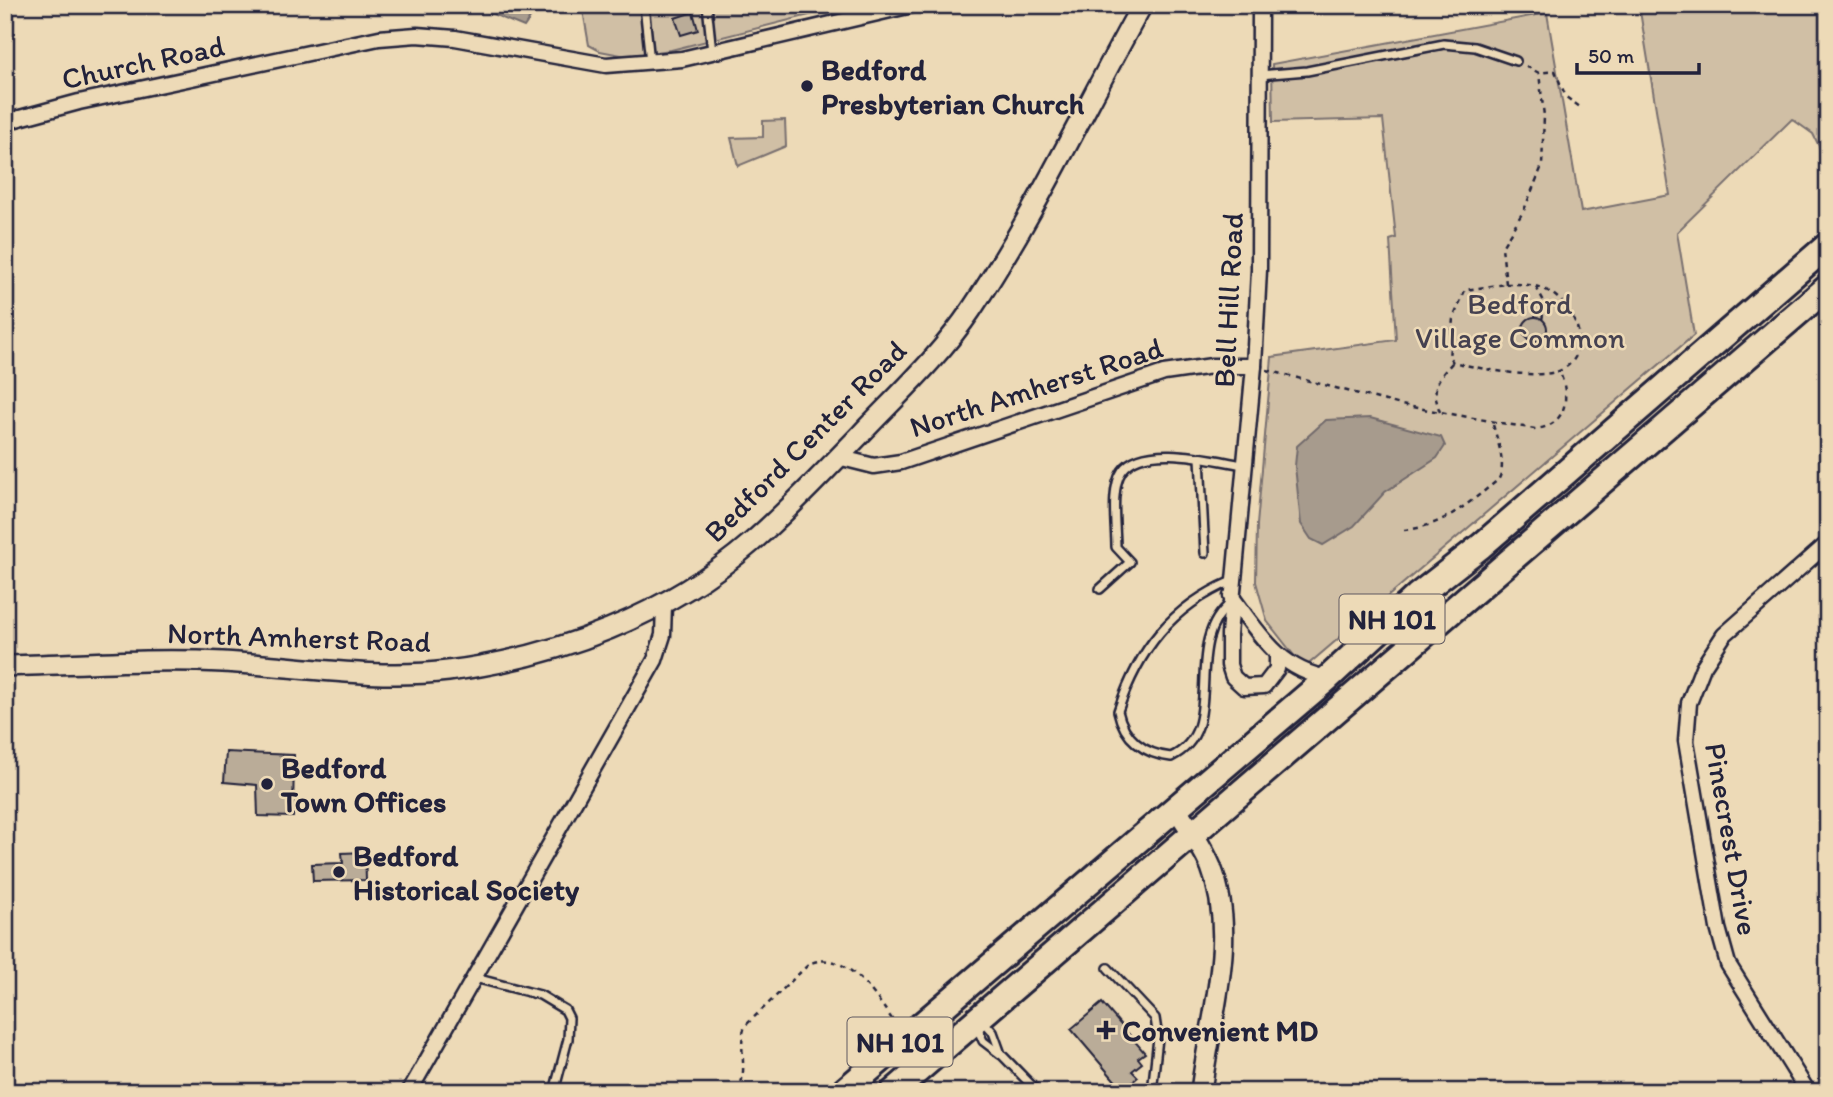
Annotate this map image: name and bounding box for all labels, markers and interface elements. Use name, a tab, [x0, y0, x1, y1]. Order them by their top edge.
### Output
street label: Church Road	[58, 27, 228, 97]
scale bar	[1577, 32, 1700, 76]
text: 50 m	[1588, 43, 1635, 68]
place label: Bedford Presbyterian Church	[821, 51, 1085, 122]
marker: Bedford Presbyterian Church	[799, 78, 815, 94]
street label: Bell Hill Road	[1205, 212, 1251, 388]
park label: Bedford Village Common	[1415, 285, 1625, 356]
street label: North Amherst Road	[905, 329, 1167, 445]
street label: Bedford Center Road	[696, 332, 914, 550]
road number: NH 101	[1340, 594, 1444, 644]
street label: North Amherst Road	[166, 614, 432, 660]
street label: Pinecrest Drive	[1697, 740, 1767, 938]
place label: Bedford Town Offices	[280, 749, 446, 820]
marker: Bedford Town Offices	[259, 776, 275, 792]
place label: Bedford Historical Society	[353, 837, 580, 908]
marker: Bedford Historical Society	[331, 864, 347, 880]
place label: Convenient MD	[1122, 1012, 1318, 1049]
road number: NH 101	[848, 1018, 953, 1066]
marker: Convenient MD	[1096, 1020, 1116, 1040]

